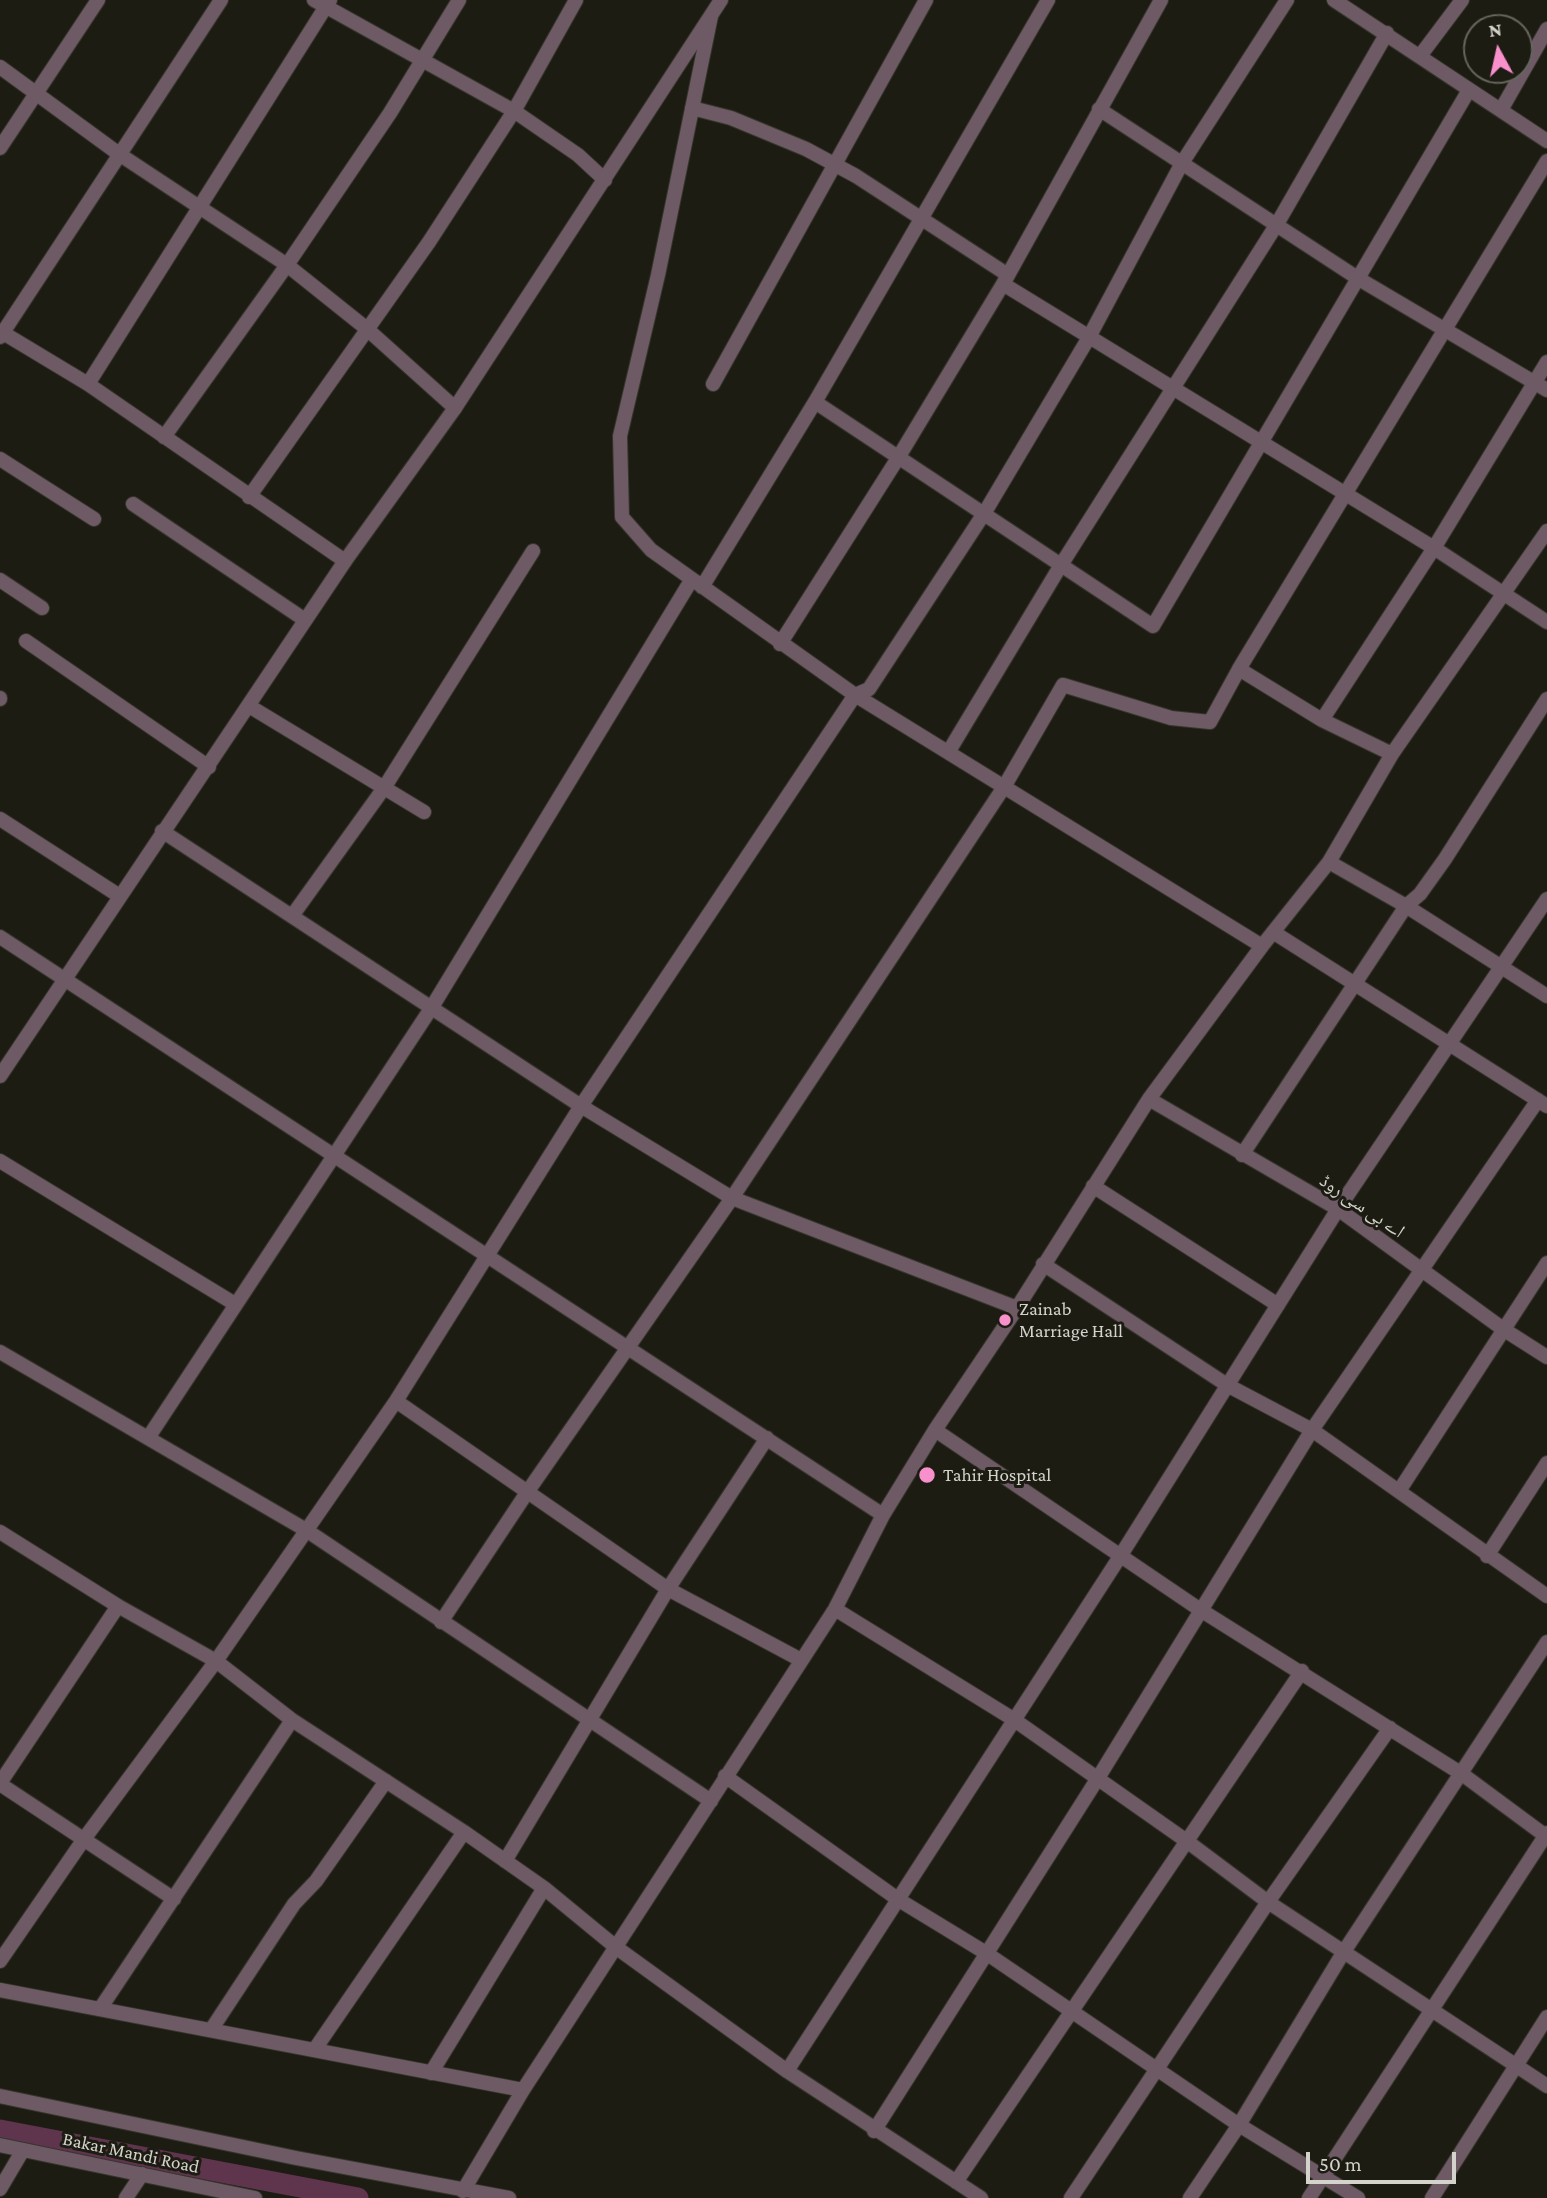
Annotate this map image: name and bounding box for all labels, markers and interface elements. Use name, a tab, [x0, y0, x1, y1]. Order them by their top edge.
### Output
north arrow	[1463, 14, 1533, 84]
text: N	[1487, 18, 1503, 41]
street label: اے بی سی روڈ	[1315, 1169, 1409, 1243]
place label: Zainab Marriage Hall	[1019, 1298, 1123, 1342]
marker: Zainab Marriage Hall	[997, 1312, 1013, 1328]
place label: Tahir Hospital	[943, 1464, 1051, 1486]
marker: Tahir Hospital	[917, 1465, 937, 1485]
street label: Bakar Mandi Road	[61, 2127, 201, 2179]
scale bar	[1309, 2138, 1460, 2182]
text: 50 m	[1319, 2152, 1362, 2176]

